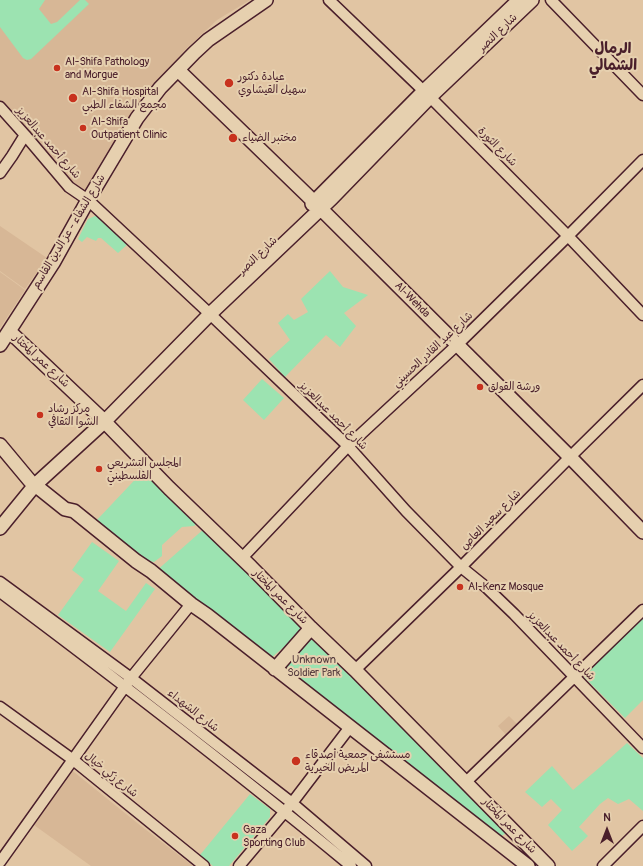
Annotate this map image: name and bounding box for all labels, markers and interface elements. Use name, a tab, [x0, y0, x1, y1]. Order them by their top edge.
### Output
street label: شارع النصر	[476, 11, 520, 55]
district label: الرمال الشمالي	[589, 40, 637, 75]
place label: Al-Shifa Pathology and Morgue	[65, 55, 149, 81]
marker: Al-Shifa Pathology and Morgue	[52, 63, 62, 73]
place label: عيادة دكتور سهيل القيشاوي	[238, 70, 306, 96]
marker: عيادة دكتور سهيل القيشاوي	[223, 77, 235, 89]
place label: Al-Shifa Hospital مجمع الشفاء الطبي	[82, 85, 167, 111]
marker: Al-Shifa Hospital مجمع الشفاء الطبي	[67, 92, 79, 104]
street label: شارع أحمد عبدالعزيز	[13, 104, 83, 182]
place label: Al-Shifa Outpatient Clinic	[91, 115, 167, 141]
marker: Al-Shifa Outpatient Clinic	[78, 123, 88, 133]
street label: شارع الثورة	[475, 125, 519, 169]
place label: مختبر الضياء	[242, 131, 297, 145]
marker: مختبر الضياء	[227, 132, 239, 144]
street label: شارع الشفاء - عز الدين القاسم	[29, 172, 109, 292]
street label: شارع النصر	[236, 234, 280, 278]
street label: Al-Wehda	[391, 279, 433, 321]
street label: شارع عبد القادر الحسيني	[390, 309, 476, 391]
street label: شارع عمر المختار	[10, 331, 72, 391]
street label: شارع أحمد عبدالعزيز	[296, 379, 370, 453]
place label: ورشة القولق	[488, 380, 540, 394]
marker: ورشة القولق	[475, 382, 485, 392]
place label: مركز رشاد الشوا الثقافي	[48, 402, 98, 428]
marker: مركز رشاد الشوا الثقافي	[35, 410, 45, 420]
place label: المجلس التشريعي الفلسطيني	[107, 456, 182, 482]
marker: المجلس التشريعي الفلسطيني	[94, 464, 104, 474]
street label: شارع سعيد العاص	[458, 487, 524, 553]
street label: شارع عمر المختار	[250, 567, 310, 627]
place label: Al-Kenz Mosque	[468, 580, 543, 594]
marker: Al-Kenz Mosque	[455, 582, 465, 592]
street label: شارع أحمد عبدالعزيز	[525, 609, 597, 683]
park label: Unknown Soldier Park	[287, 653, 341, 679]
street label: شارع الشهداء	[165, 687, 221, 735]
place label: مستشفى جمعية أصدقاء المريض الخيرية	[305, 748, 410, 774]
street label: شارع زكي خيال	[82, 749, 140, 801]
marker: مستشفى جمعية أصدقاء المريض الخيرية	[290, 755, 302, 767]
street label: شارع عمر المختار	[479, 795, 539, 857]
north arrow	[587, 810, 627, 850]
text: N	[603, 811, 611, 824]
place label: Gaza Sporting Club	[243, 823, 305, 849]
marker: Gaza Sporting Club	[230, 831, 240, 841]

